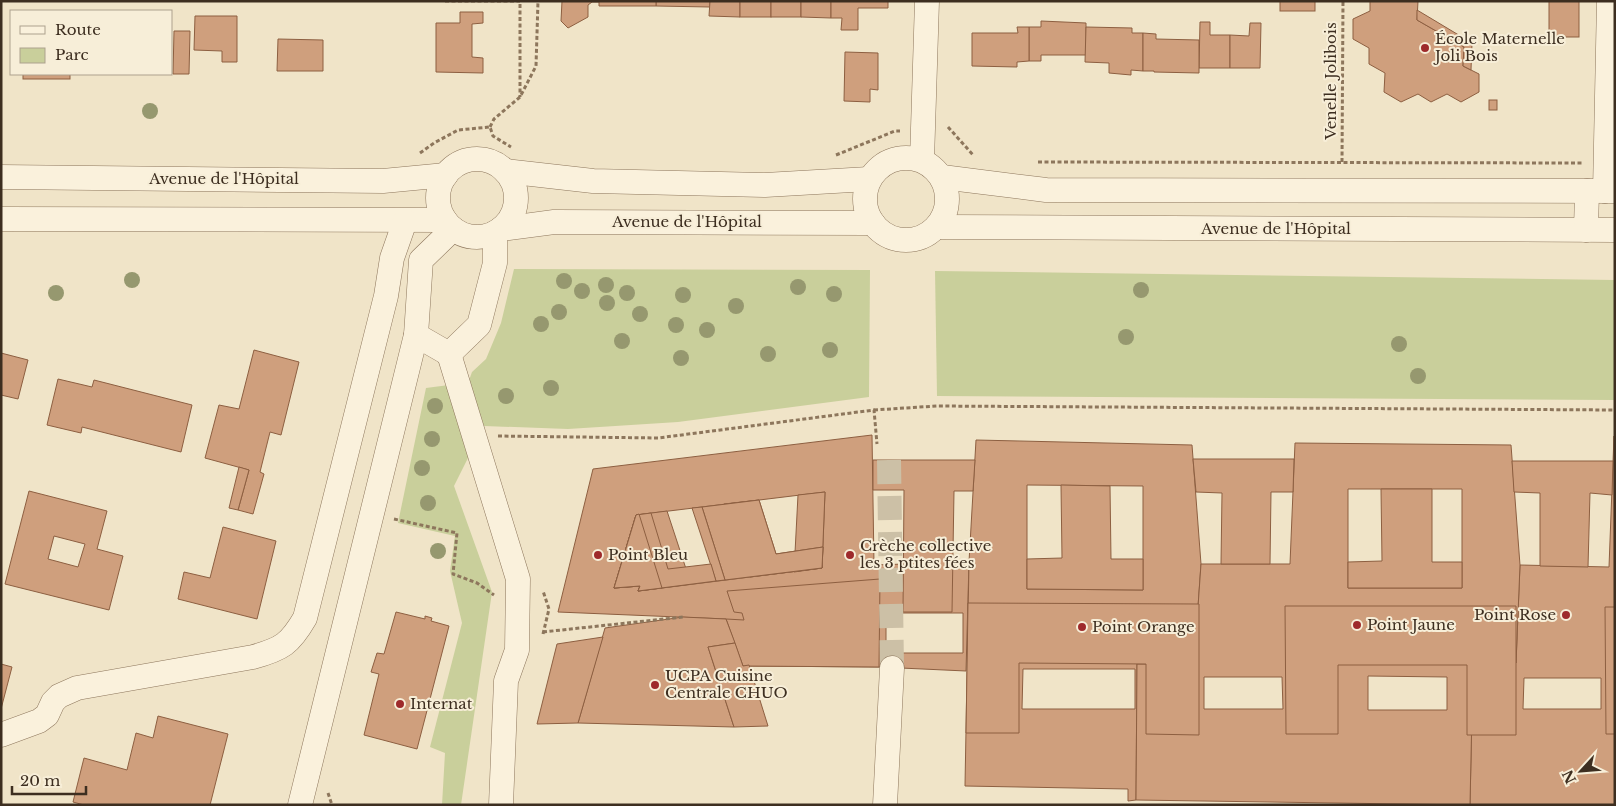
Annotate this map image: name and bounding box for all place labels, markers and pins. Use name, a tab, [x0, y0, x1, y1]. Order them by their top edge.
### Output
place label: École Maternelle Joli Bois	[1433, 29, 1565, 65]
marker: École Maternelle Joli Bois	[1419, 42, 1431, 54]
place label: Crèche collective les 3 ptites fées	[860, 536, 991, 572]
place label: Point Bleu	[608, 545, 688, 564]
marker: Point Bleu	[592, 549, 604, 561]
marker: Crèche collective les 3 ptites fées	[844, 549, 856, 561]
place label: Point Rose	[1474, 605, 1556, 624]
marker: Point Rose	[1560, 609, 1572, 621]
place label: Point Jaune	[1367, 615, 1455, 634]
place label: Point Orange	[1092, 617, 1195, 636]
marker: Point Jaune	[1351, 619, 1363, 631]
marker: Point Orange	[1076, 621, 1088, 633]
place label: UCPA Cuisine Centrale CHUO	[665, 666, 788, 702]
marker: UCPA Cuisine Centrale CHUO	[649, 679, 661, 691]
place label: Internat	[410, 694, 473, 713]
marker: Internat	[394, 698, 406, 710]

